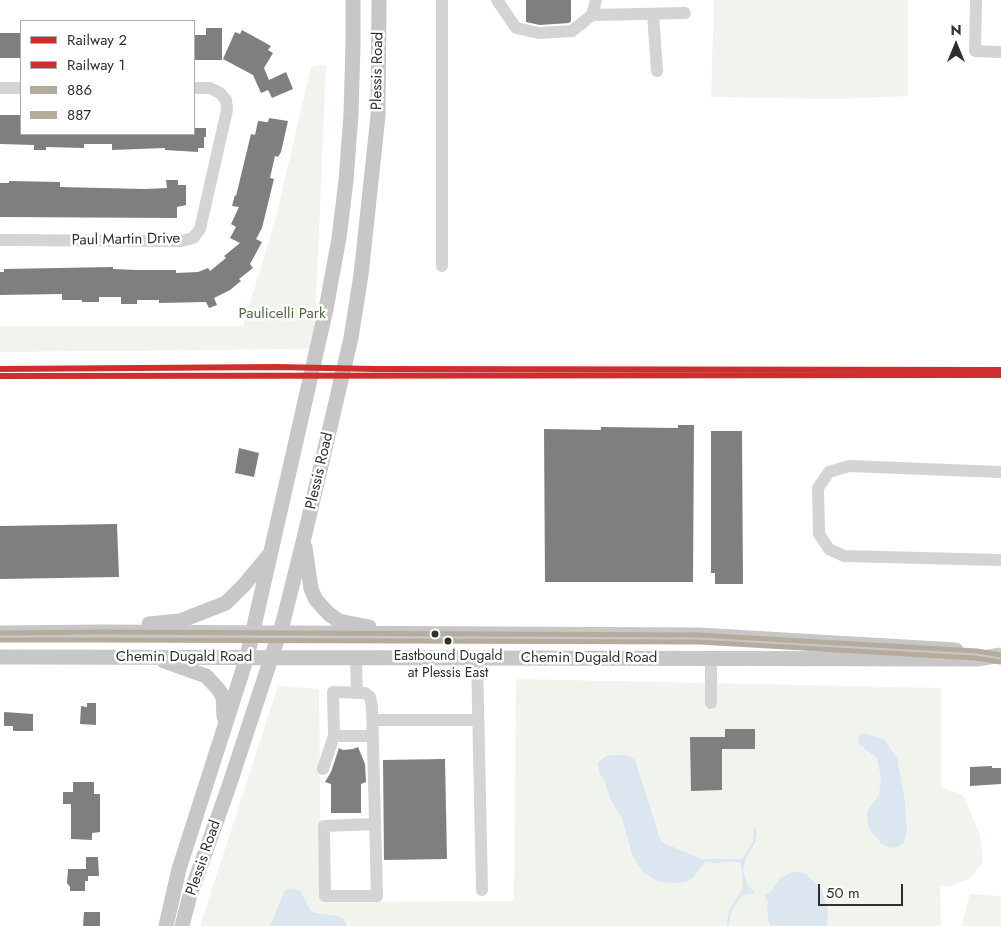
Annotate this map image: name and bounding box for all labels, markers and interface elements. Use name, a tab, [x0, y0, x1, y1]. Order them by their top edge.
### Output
legend	[20, 20, 195, 135]
north arrow	[931, 20, 981, 70]
text: N	[950, 20, 962, 40]
text: Railway 2	[67, 29, 127, 51]
street label: Plessis Road	[368, 32, 388, 110]
text: Railway 1	[67, 54, 125, 76]
text: 886	[67, 79, 92, 101]
text: 887	[67, 104, 91, 126]
street label: Paul Martin Drive	[72, 230, 180, 250]
park label: Paulicelli Park	[238, 305, 326, 323]
street label: Plessis Road	[302, 431, 338, 511]
unlabelled marker	[430, 629, 440, 639]
marker: Eastbound Dugald at Plessis East	[443, 636, 453, 646]
street label: Chemin Dugald Road	[116, 648, 252, 666]
place label: Eastbound Dugald at Plessis East	[394, 649, 502, 682]
street label: Chemin Dugald Road	[521, 649, 657, 667]
street label: Plessis Road	[183, 818, 225, 898]
scale bar	[821, 874, 906, 906]
text: 50 m	[826, 882, 860, 904]

